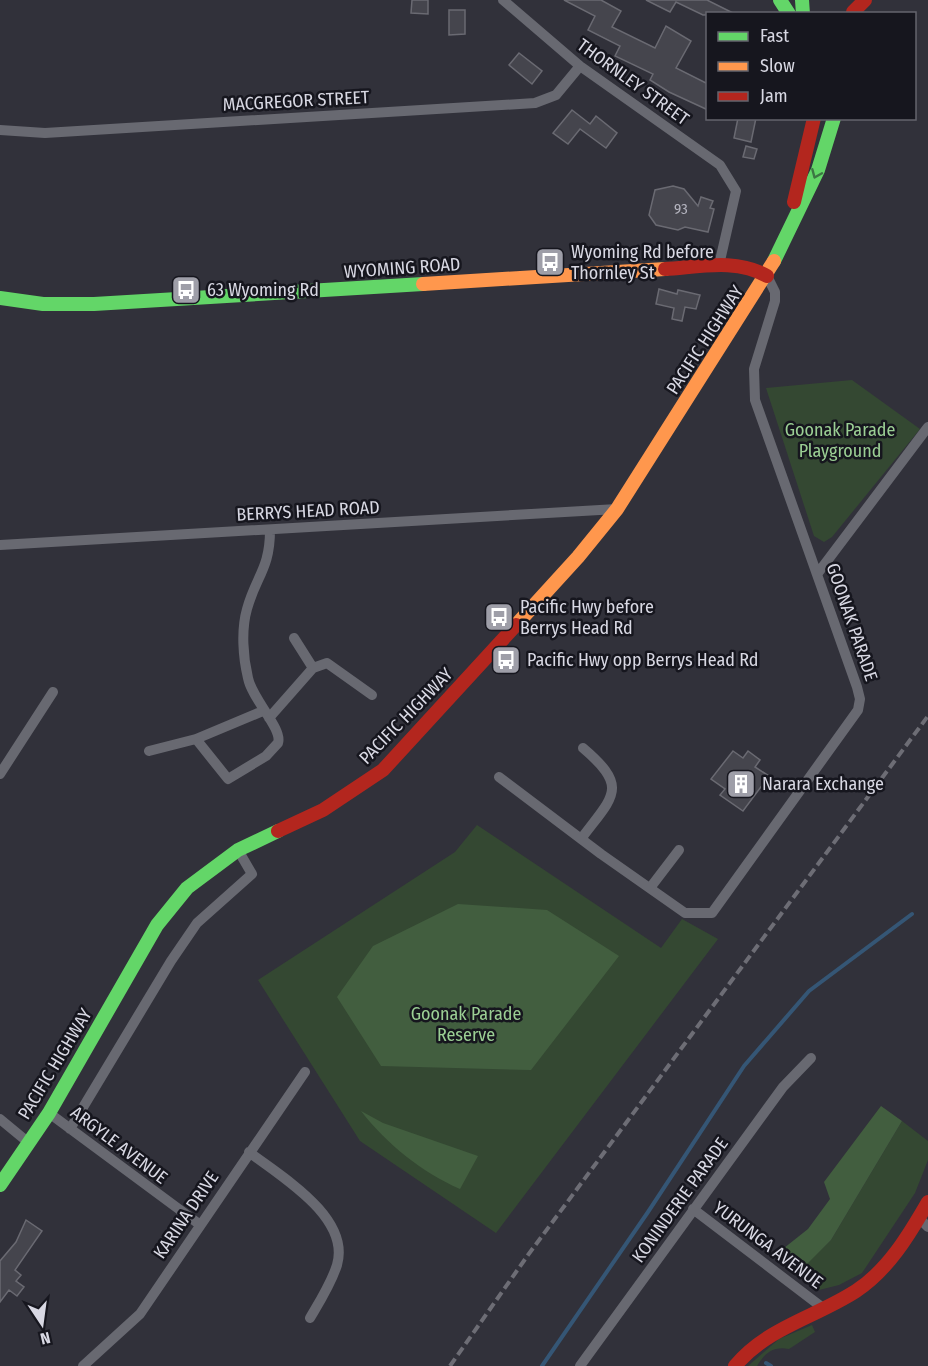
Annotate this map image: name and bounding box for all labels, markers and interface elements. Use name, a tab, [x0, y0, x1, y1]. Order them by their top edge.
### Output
legend	[706, 12, 916, 120]
text: Fast	[760, 25, 789, 47]
street label: THORNLEY STREET	[573, 34, 694, 130]
text: Slow	[760, 55, 795, 77]
text: Jam	[760, 85, 788, 107]
street label: MACGREGOR STREET	[222, 86, 371, 116]
one-way arrow	[811, 168, 823, 179]
house number: 93	[674, 200, 688, 218]
place label: Wyoming Rd before Thornley St	[571, 241, 714, 284]
bus stop icon: Wyoming Rd before Thornley St	[534, 246, 566, 278]
street label: WYOMING ROAD	[343, 253, 461, 283]
bus stop icon: 63 Wyoming Rd	[170, 274, 202, 306]
place label: 63 Wyoming Rd	[207, 279, 319, 301]
street label: PACIFIC HIGHWAY	[662, 281, 748, 399]
park label: Goonak Parade Playground	[785, 419, 895, 462]
street label: BERRYS HEAD ROAD	[236, 496, 380, 526]
street label: GOONAK PARADE	[822, 560, 882, 684]
place label: Pacific Hwy before Berrys Head Rd	[520, 596, 654, 639]
bus stop icon: Pacific Hwy before Berrys Head Rd	[483, 601, 515, 633]
bus stop icon: Pacific Hwy opp Berrys Head Rd	[490, 644, 522, 676]
place label: Pacific Hwy opp Berrys Head Rd	[527, 649, 758, 671]
street label: PACIFIC HIGHWAY	[355, 663, 457, 769]
building icon: Narara Exchange	[725, 768, 757, 800]
place label: Narara Exchange	[762, 773, 884, 795]
park label: Goonak Parade Reserve	[411, 1003, 521, 1046]
street label: PACIFIC HIGHWAY	[13, 1005, 97, 1123]
street label: ARGYLE AVENUE	[66, 1101, 172, 1189]
street label: KONINDERIE PARADE	[627, 1133, 733, 1267]
street label: KARINA DRIVE	[149, 1167, 223, 1263]
street label: YURUNGA AVENUE	[709, 1197, 827, 1293]
north arrow	[12, 1294, 72, 1354]
text: N	[38, 1328, 52, 1348]

